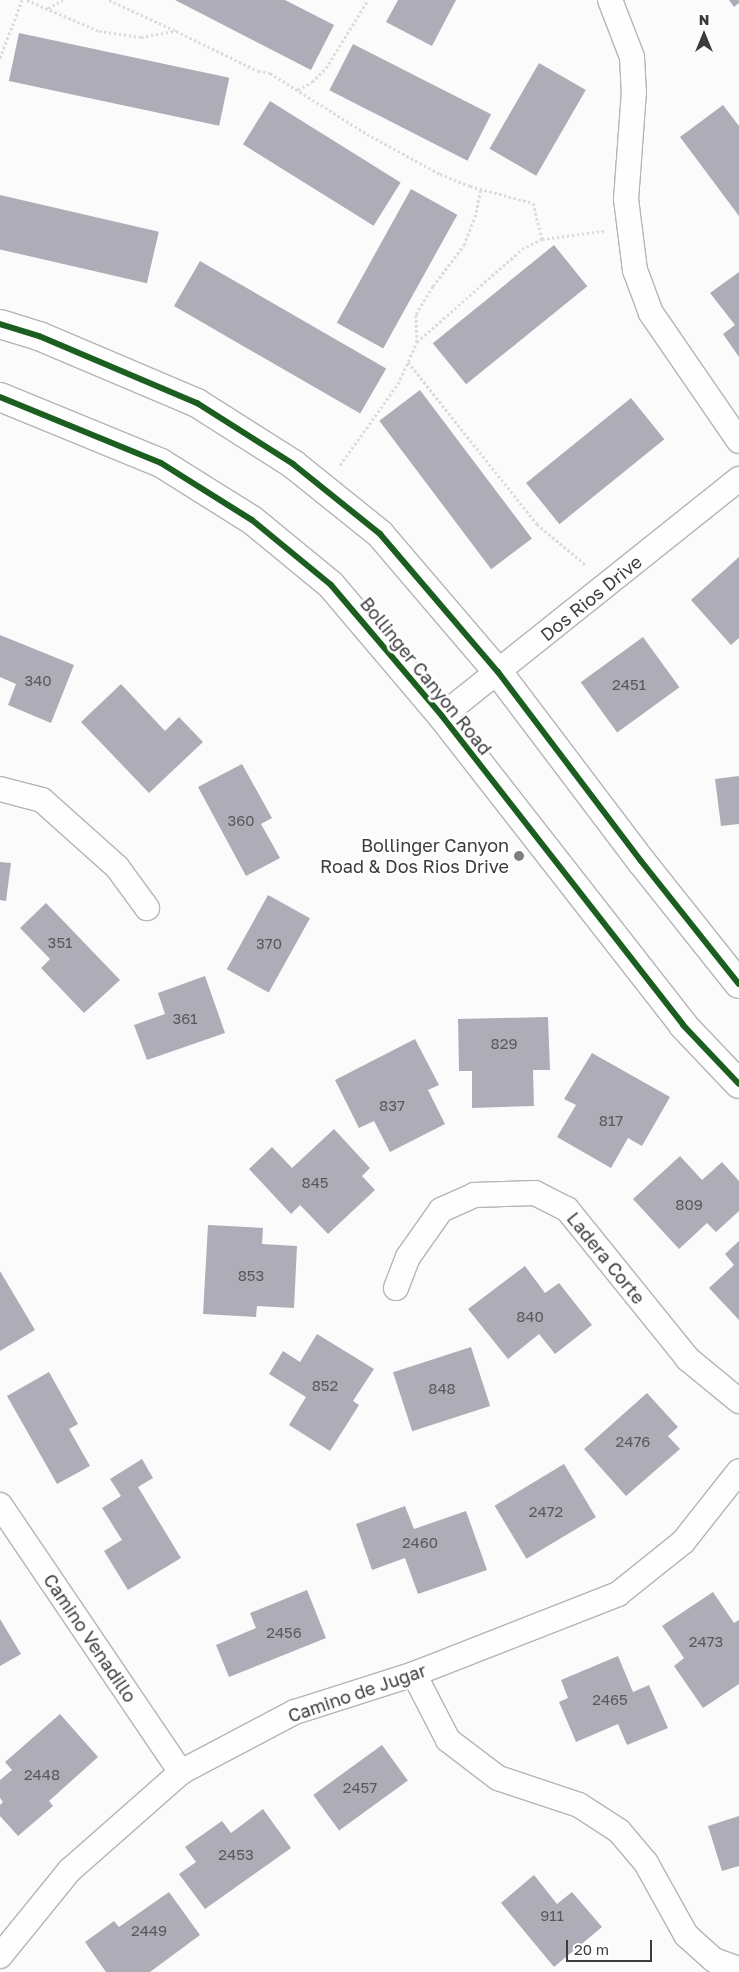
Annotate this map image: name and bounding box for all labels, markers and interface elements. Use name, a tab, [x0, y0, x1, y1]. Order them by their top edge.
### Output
north arrow	[679, 10, 729, 60]
text: N	[699, 11, 709, 28]
street label: Dos Rios Drive	[536, 551, 646, 645]
street label: Bollinger Canyon Road	[356, 593, 496, 759]
house number: 340	[24, 672, 52, 690]
house number: 2451	[612, 676, 646, 694]
house number: 360	[227, 812, 255, 830]
place label: Bollinger Canyon Road & Dos Rios Drive	[320, 835, 509, 878]
marker: Bollinger Canyon Road & Dos Rios Drive	[513, 850, 525, 862]
house number: 351	[48, 934, 72, 952]
house number: 370	[256, 935, 282, 953]
house number: 361	[172, 1010, 198, 1028]
house number: 829	[491, 1035, 517, 1053]
house number: 837	[379, 1097, 405, 1115]
house number: 817	[599, 1112, 623, 1130]
house number: 845	[302, 1174, 328, 1192]
house number: 809	[675, 1196, 703, 1214]
street label: Ladera Corte	[562, 1208, 650, 1308]
house number: 853	[238, 1267, 264, 1285]
house number: 840	[516, 1308, 544, 1326]
house number: 852	[312, 1377, 338, 1395]
house number: 848	[428, 1380, 456, 1398]
house number: 2476	[616, 1433, 650, 1451]
house number: 2472	[529, 1503, 563, 1521]
house number: 2460	[402, 1534, 438, 1552]
street label: Camino Venadillo	[39, 1570, 141, 1706]
house number: 2456	[266, 1624, 302, 1642]
house number: 2473	[689, 1633, 723, 1651]
street label: Camino de Jugar	[285, 1659, 429, 1727]
house number: 2465	[592, 1691, 628, 1709]
house number: 2448	[24, 1766, 60, 1784]
house number: 2457	[343, 1779, 377, 1797]
house number: 2453	[218, 1846, 254, 1864]
house number: 911	[540, 1907, 564, 1925]
house number: 2449	[131, 1922, 167, 1940]
scale bar	[569, 1930, 655, 1962]
text: 20 m	[574, 1940, 609, 1958]

